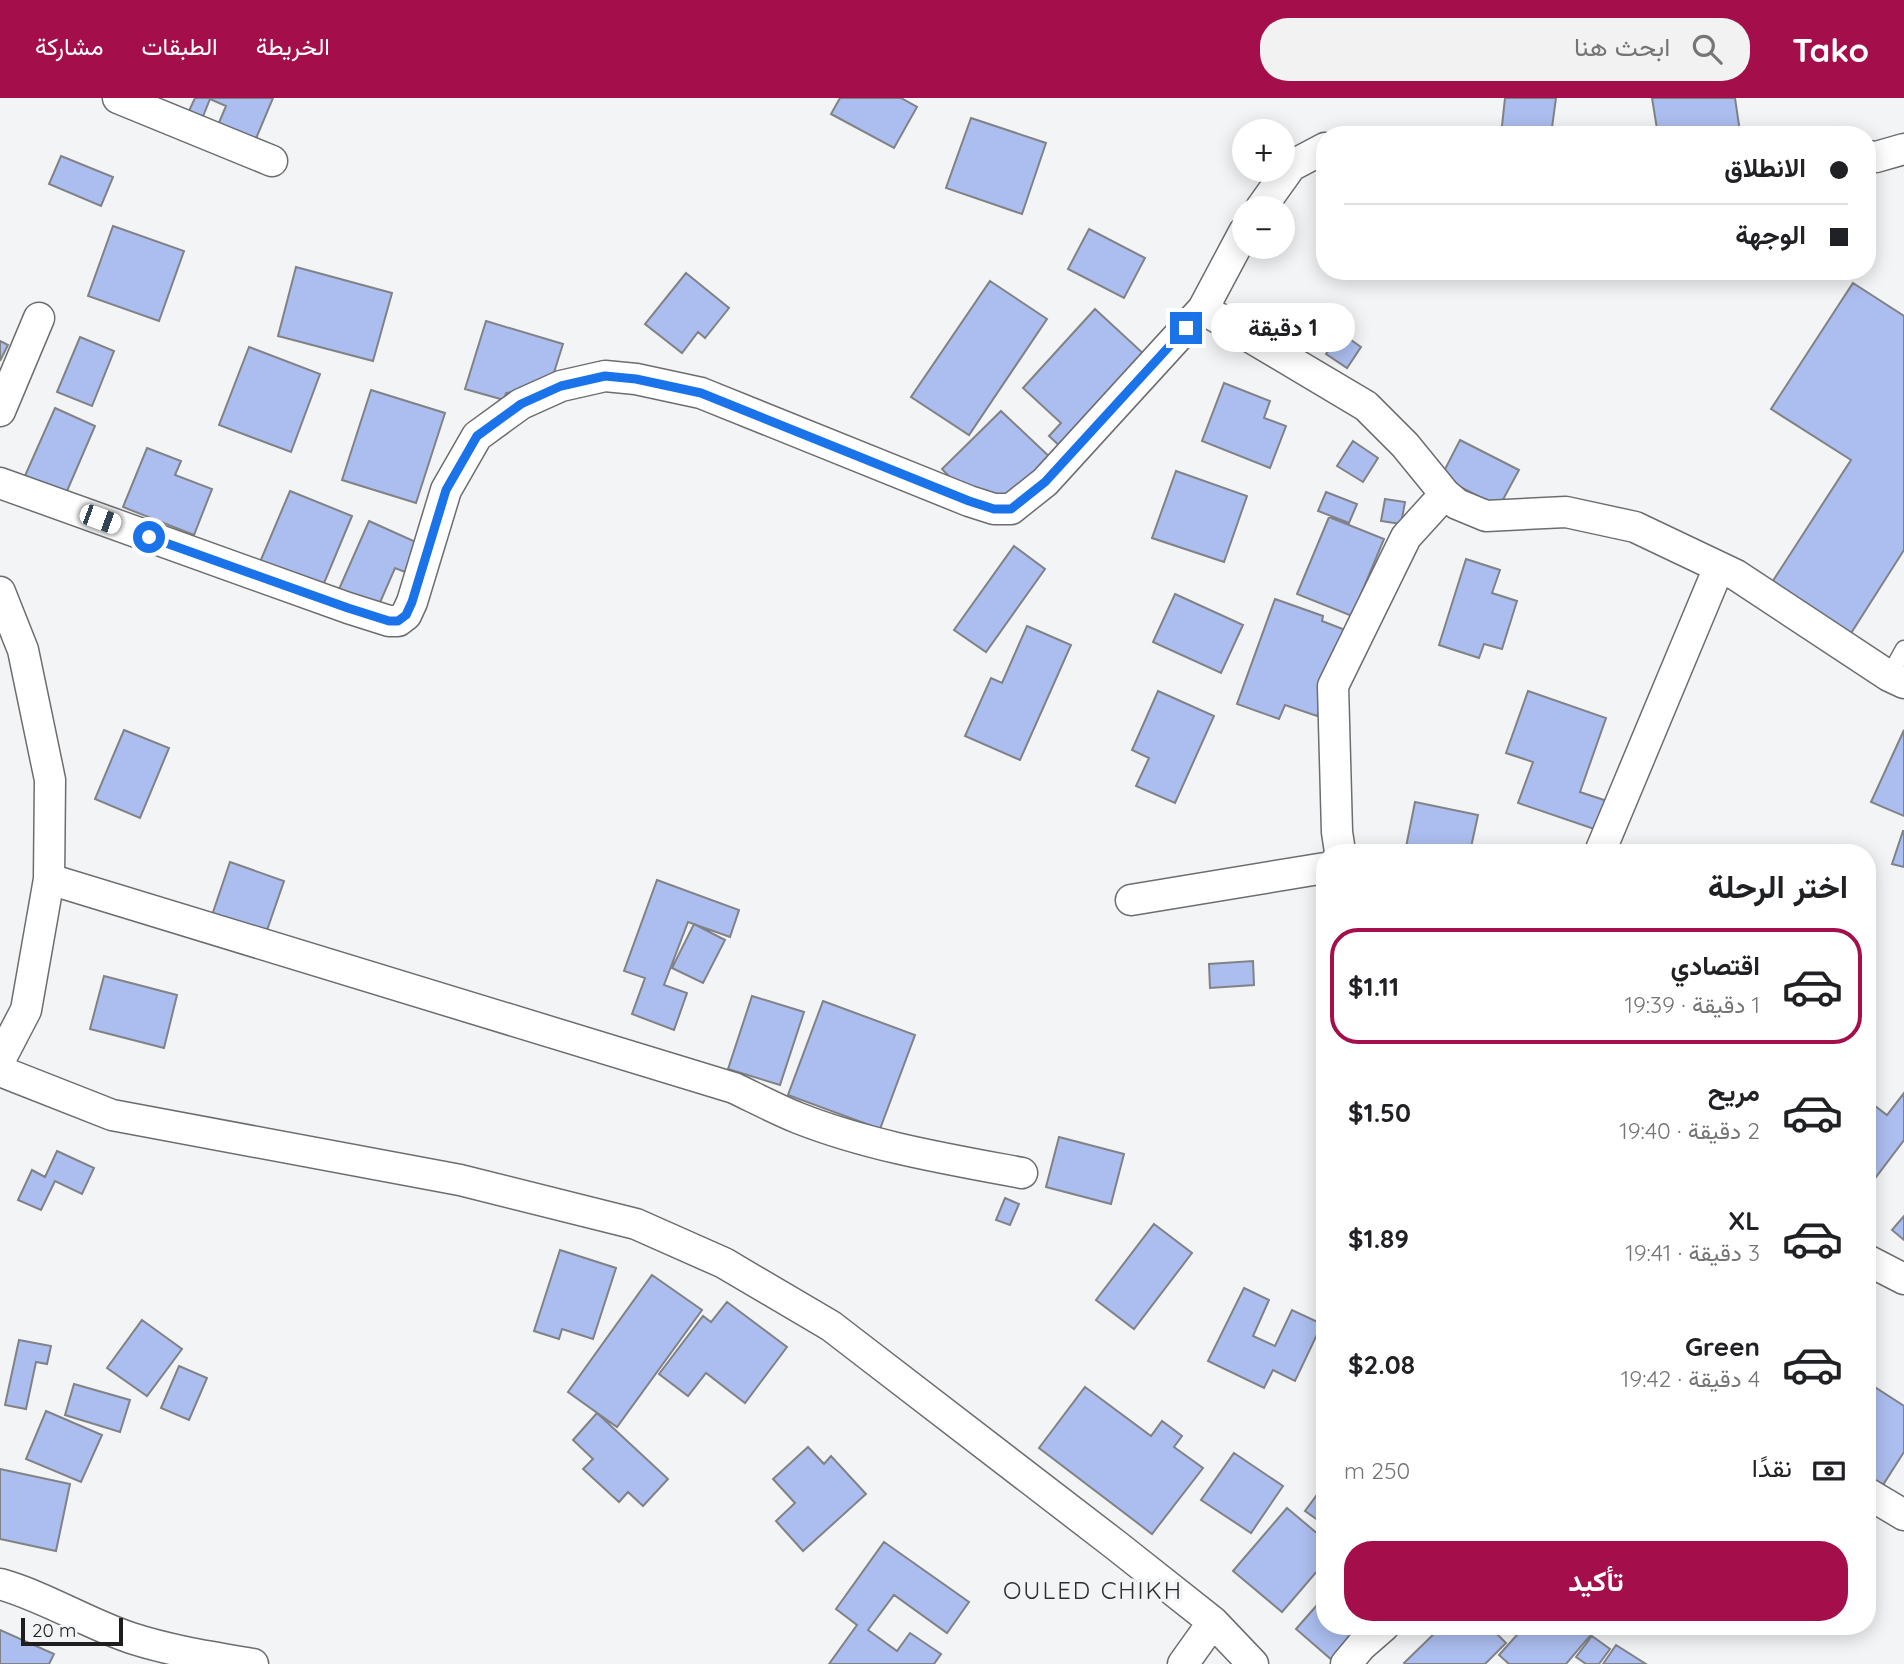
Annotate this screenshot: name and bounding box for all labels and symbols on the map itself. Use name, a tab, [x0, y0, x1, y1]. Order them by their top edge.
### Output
callout: 1 دقيقة	[1210, 303, 1354, 352]
route end	[1170, 312, 1202, 344]
car	[77, 502, 124, 536]
route start	[133, 521, 165, 553]
district label: OULED CHIKH	[1003, 1575, 1183, 1605]
scale bar	[21, 1615, 122, 1647]

